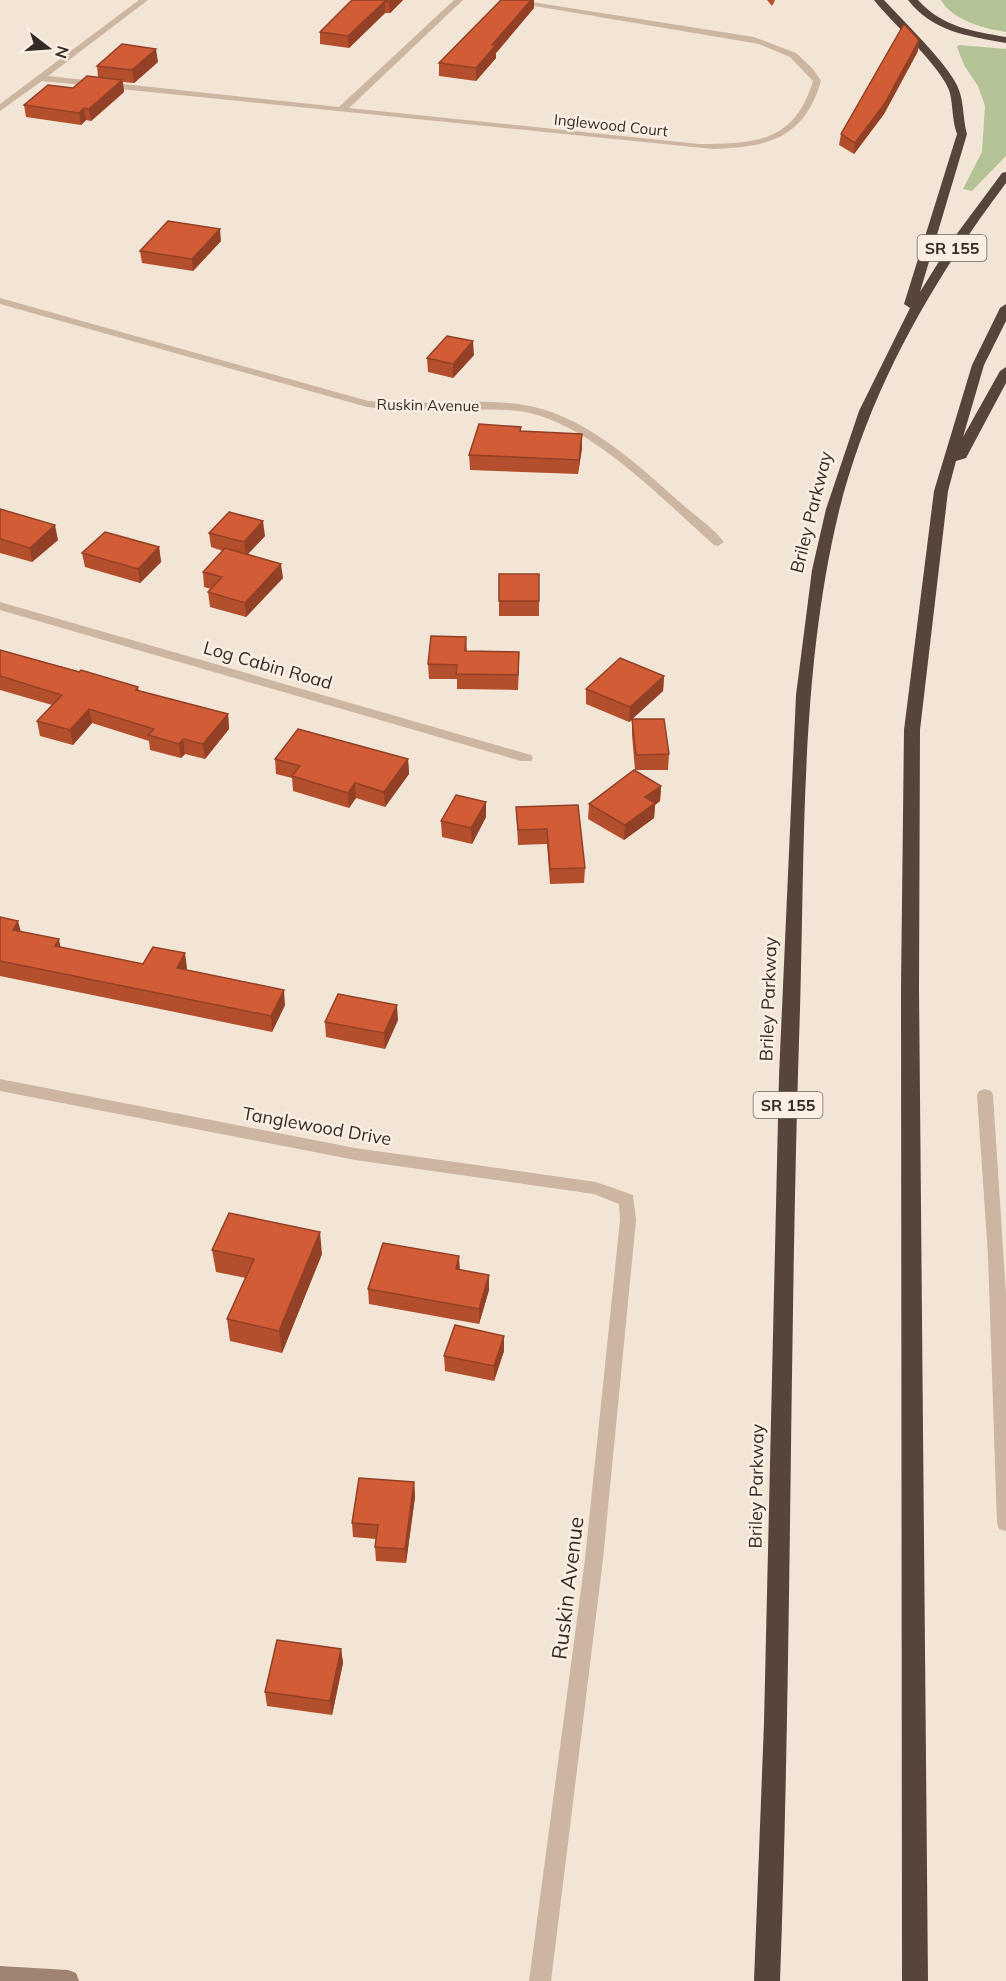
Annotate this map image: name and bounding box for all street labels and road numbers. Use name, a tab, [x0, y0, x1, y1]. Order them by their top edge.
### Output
street label: Inglewood Court	[553, 110, 669, 140]
road number: SR 155	[918, 235, 986, 261]
street label: Ruskin Avenue	[376, 395, 480, 415]
street label: Briley Parkway	[785, 448, 837, 575]
street label: Log Cabin Road	[201, 636, 335, 694]
street label: Briley Parkway	[754, 936, 782, 1062]
road number: SR 155	[754, 1092, 822, 1118]
street label: Tanglewood Drive	[241, 1102, 393, 1150]
street label: Briley Parkway	[743, 1423, 769, 1548]
street label: Ruskin Avenue	[545, 1515, 589, 1661]

